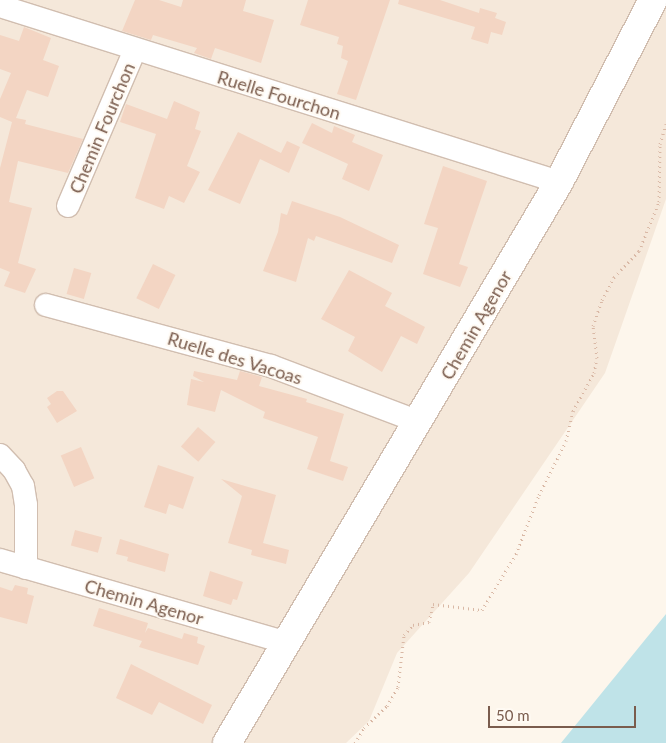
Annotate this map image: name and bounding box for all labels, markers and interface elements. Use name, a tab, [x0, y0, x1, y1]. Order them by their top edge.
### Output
street label: Chemin Fourchon	[65, 59, 139, 197]
street label: Ruelle Fourchon	[215, 66, 343, 124]
street label: Chemin Agenor	[436, 266, 516, 384]
street label: Ruelle des Vacoas	[165, 327, 305, 389]
street label: Chemin Agenor	[82, 575, 206, 629]
scale bar	[491, 696, 638, 728]
text: 50 m	[496, 706, 530, 724]

